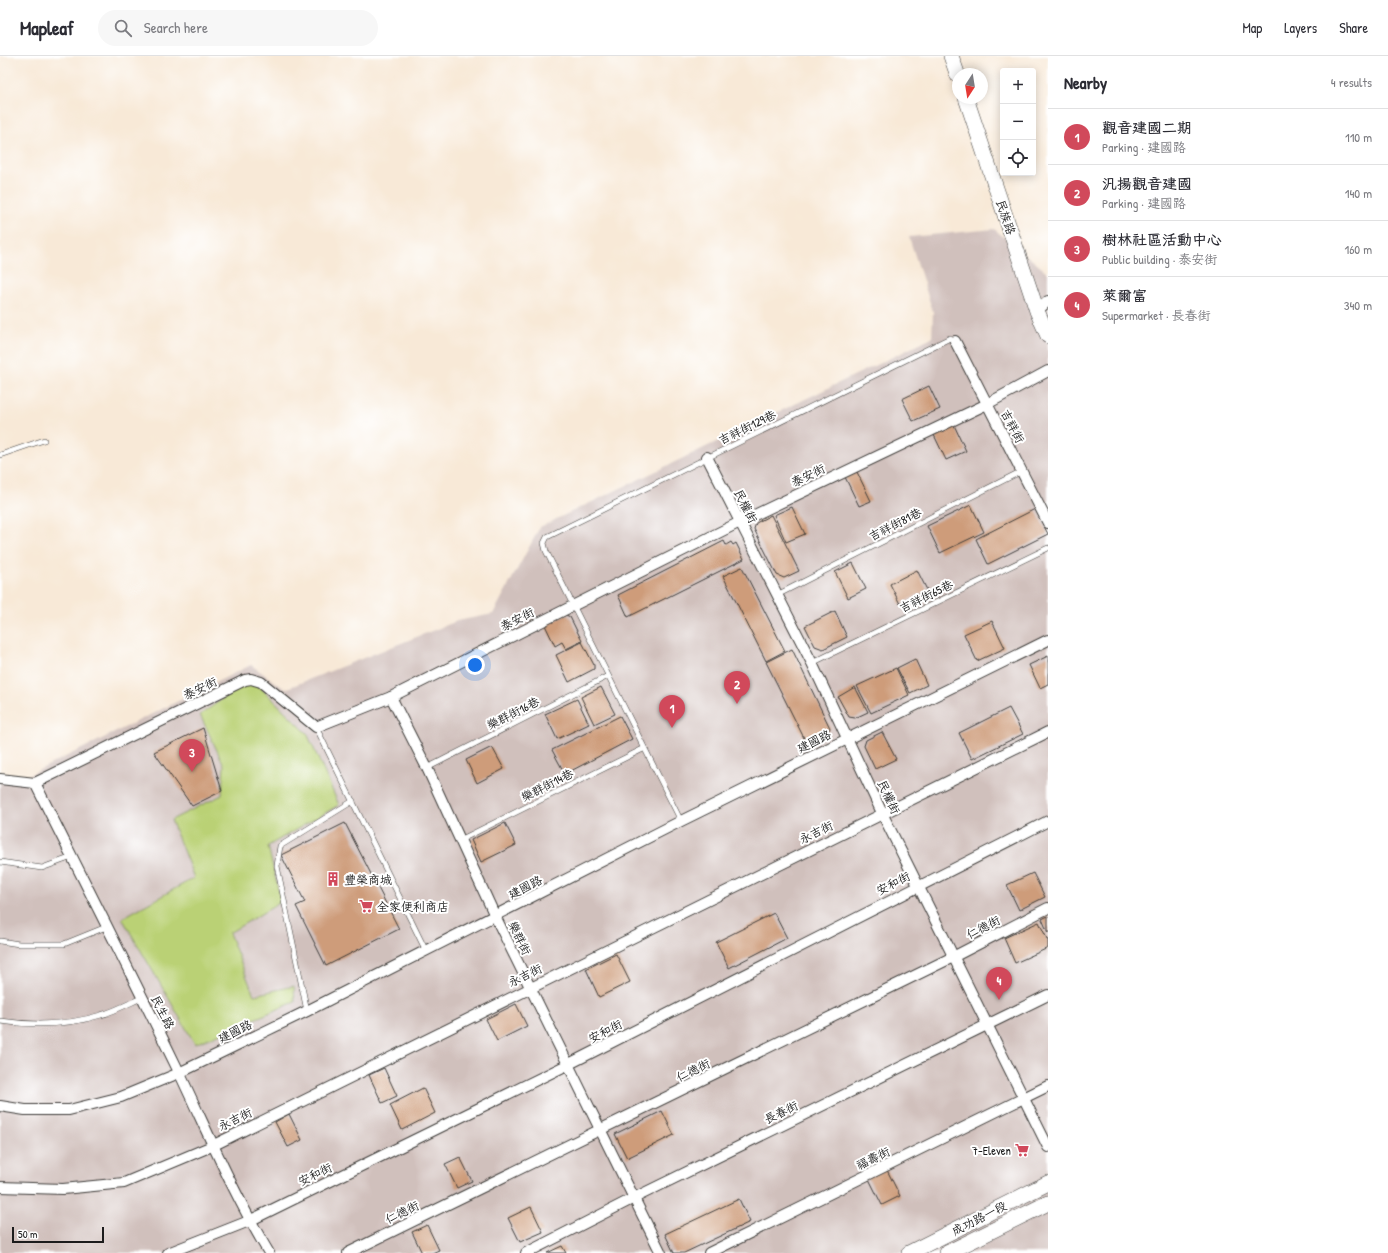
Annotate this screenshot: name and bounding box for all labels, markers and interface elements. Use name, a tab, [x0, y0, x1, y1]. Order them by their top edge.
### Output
search box	[98, 10, 378, 46]
text: Mapleaf	[20, 15, 74, 41]
icon: search	[112, 17, 134, 39]
text: Search here	[144, 17, 208, 38]
text: Map	[1242, 18, 1262, 37]
text: Layers	[1284, 18, 1317, 37]
text: Share	[1339, 18, 1368, 37]
north arrow	[952, 68, 988, 104]
map controls	[1000, 68, 1036, 176]
button: +	[1000, 68, 1036, 104]
text: Nearby	[1064, 71, 1107, 94]
text: 4 results	[1331, 73, 1372, 91]
button: −	[1000, 104, 1036, 140]
text: 觀音建國二期	[1102, 117, 1192, 138]
text: 1	[1075, 128, 1079, 146]
text: 110 m	[1345, 128, 1372, 146]
text: Parking · 建國路	[1102, 138, 1186, 156]
button: locate	[1000, 140, 1036, 176]
text: 汎揚觀音建國	[1102, 173, 1192, 194]
text: 2	[1074, 184, 1080, 202]
text: 140 m	[1345, 184, 1372, 202]
text: Parking · 建國路	[1102, 194, 1186, 212]
street label: 民族路	[992, 197, 1020, 237]
text: 樹林社區活動中心	[1102, 229, 1222, 250]
text: 3	[1074, 240, 1080, 258]
text: 160 m	[1344, 240, 1372, 258]
text: Public building · 泰安街	[1102, 250, 1217, 268]
text: 萊爾富	[1102, 285, 1147, 306]
text: 4	[1075, 296, 1079, 314]
text: 340 m	[1344, 296, 1372, 314]
text: Supermarket · 長春街	[1102, 306, 1210, 324]
street label: 吉祥街129巷	[715, 406, 779, 448]
street label: 吉祥街	[997, 406, 1029, 446]
street label: 泰安街	[788, 459, 828, 491]
street label: 民權街	[730, 486, 762, 526]
street label: 吉祥街81巷	[865, 503, 925, 545]
street label: 吉祥街65巷	[896, 576, 956, 616]
street label: 泰安街	[497, 603, 537, 635]
your location	[465, 655, 485, 675]
pin: 2	[724, 671, 750, 704]
street label: 泰安街	[180, 672, 220, 704]
street label: 樂群街16巷	[484, 692, 542, 734]
pin: 1	[659, 695, 685, 728]
street label: 建國路	[794, 725, 834, 757]
pin: 3	[179, 739, 205, 772]
street label: 樂群街14巷	[518, 765, 576, 805]
street label: 民權街	[874, 777, 904, 817]
street label: 永吉街	[796, 816, 836, 848]
street label: 安和街	[873, 867, 913, 899]
building icon: 豐榮商城	[325, 871, 341, 887]
place label: 豐榮商城	[344, 871, 392, 888]
street label: 建國路	[505, 871, 545, 903]
supermarket icon: 全家便利商店	[358, 898, 374, 914]
place label: 全家便利商店	[377, 898, 449, 915]
street label: 仁德街	[963, 911, 1003, 943]
street label: 樂群街	[504, 918, 536, 958]
street label: 永吉街	[505, 959, 545, 991]
pin: 4	[986, 967, 1012, 1000]
street label: 民生路	[147, 992, 179, 1032]
street label: 建國路	[215, 1015, 255, 1047]
street label: 安和街	[585, 1015, 625, 1047]
street label: 仁德街	[673, 1054, 713, 1086]
street label: 長春街	[761, 1096, 801, 1128]
street label: 永吉街	[215, 1103, 255, 1135]
street label: 福壽街	[853, 1142, 893, 1174]
place label: 7-Eleven	[972, 1142, 1011, 1159]
supermarket icon: 7-Eleven	[1014, 1142, 1030, 1158]
street label: 安和街	[295, 1158, 335, 1190]
street label: 仁德街	[382, 1196, 422, 1228]
street label: 成功路一段	[948, 1197, 1010, 1239]
scale bar	[12, 1225, 104, 1244]
text: 50 m	[18, 1227, 38, 1241]

